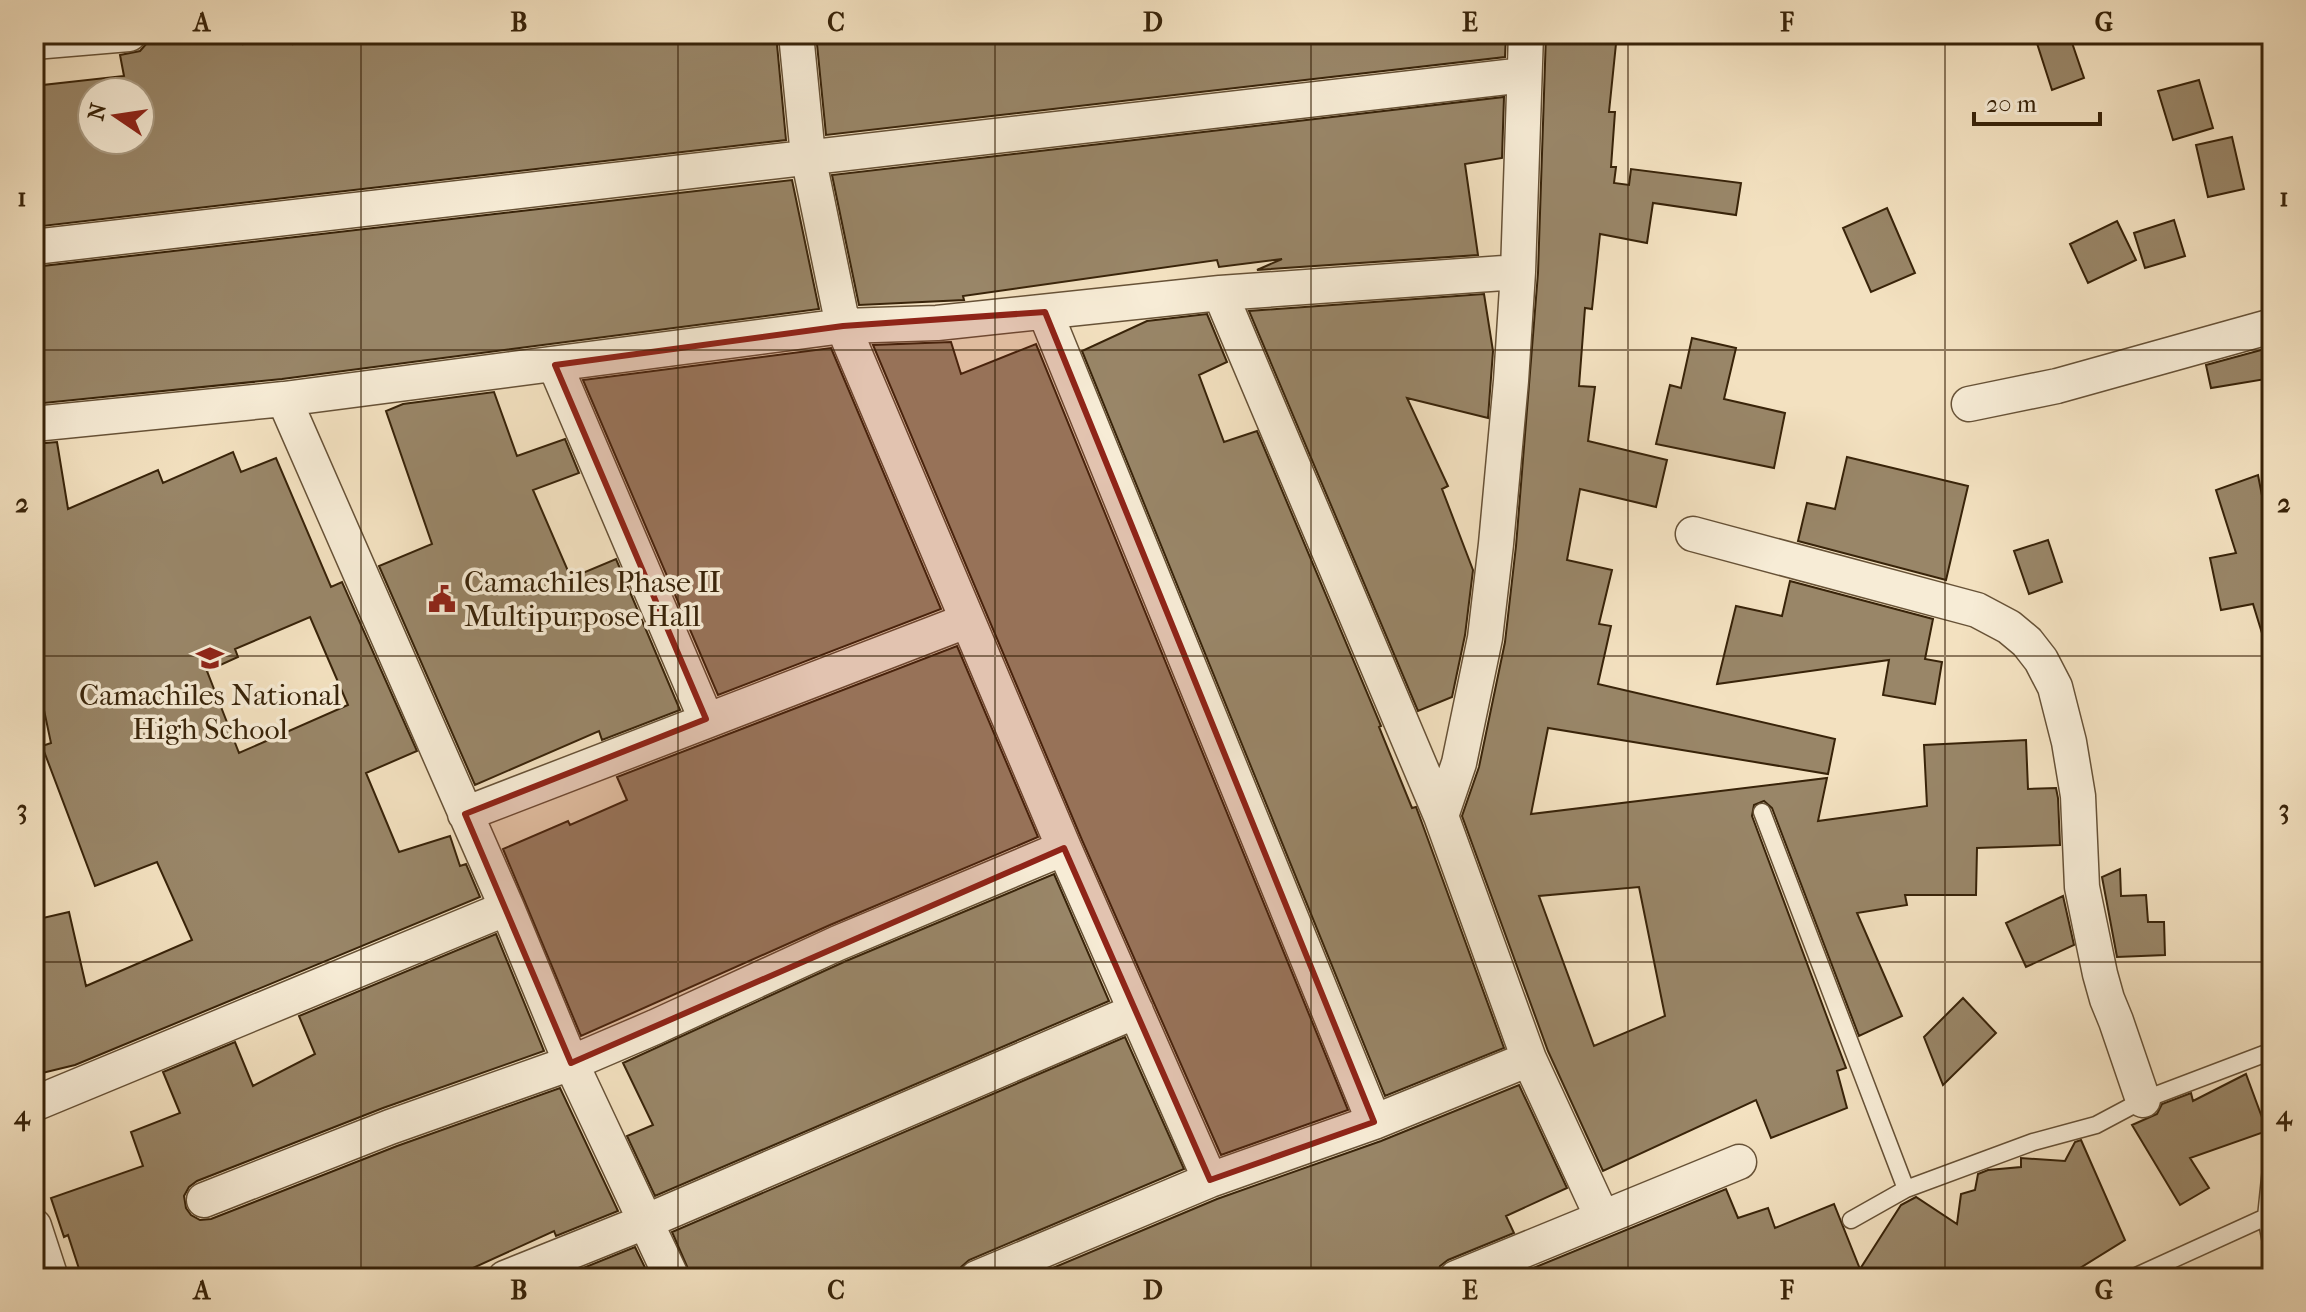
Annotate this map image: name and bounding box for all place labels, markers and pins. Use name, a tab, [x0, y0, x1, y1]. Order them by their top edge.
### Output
place label: Camachiles Phase II Multipurpose Hall	[464, 565, 721, 634]
public building icon: Camachiles Phase II Multipurpose Hall	[427, 584, 457, 614]
school or university icon: Camachiles National High School	[195, 643, 225, 673]
place label: Camachiles National High School	[79, 678, 341, 747]

